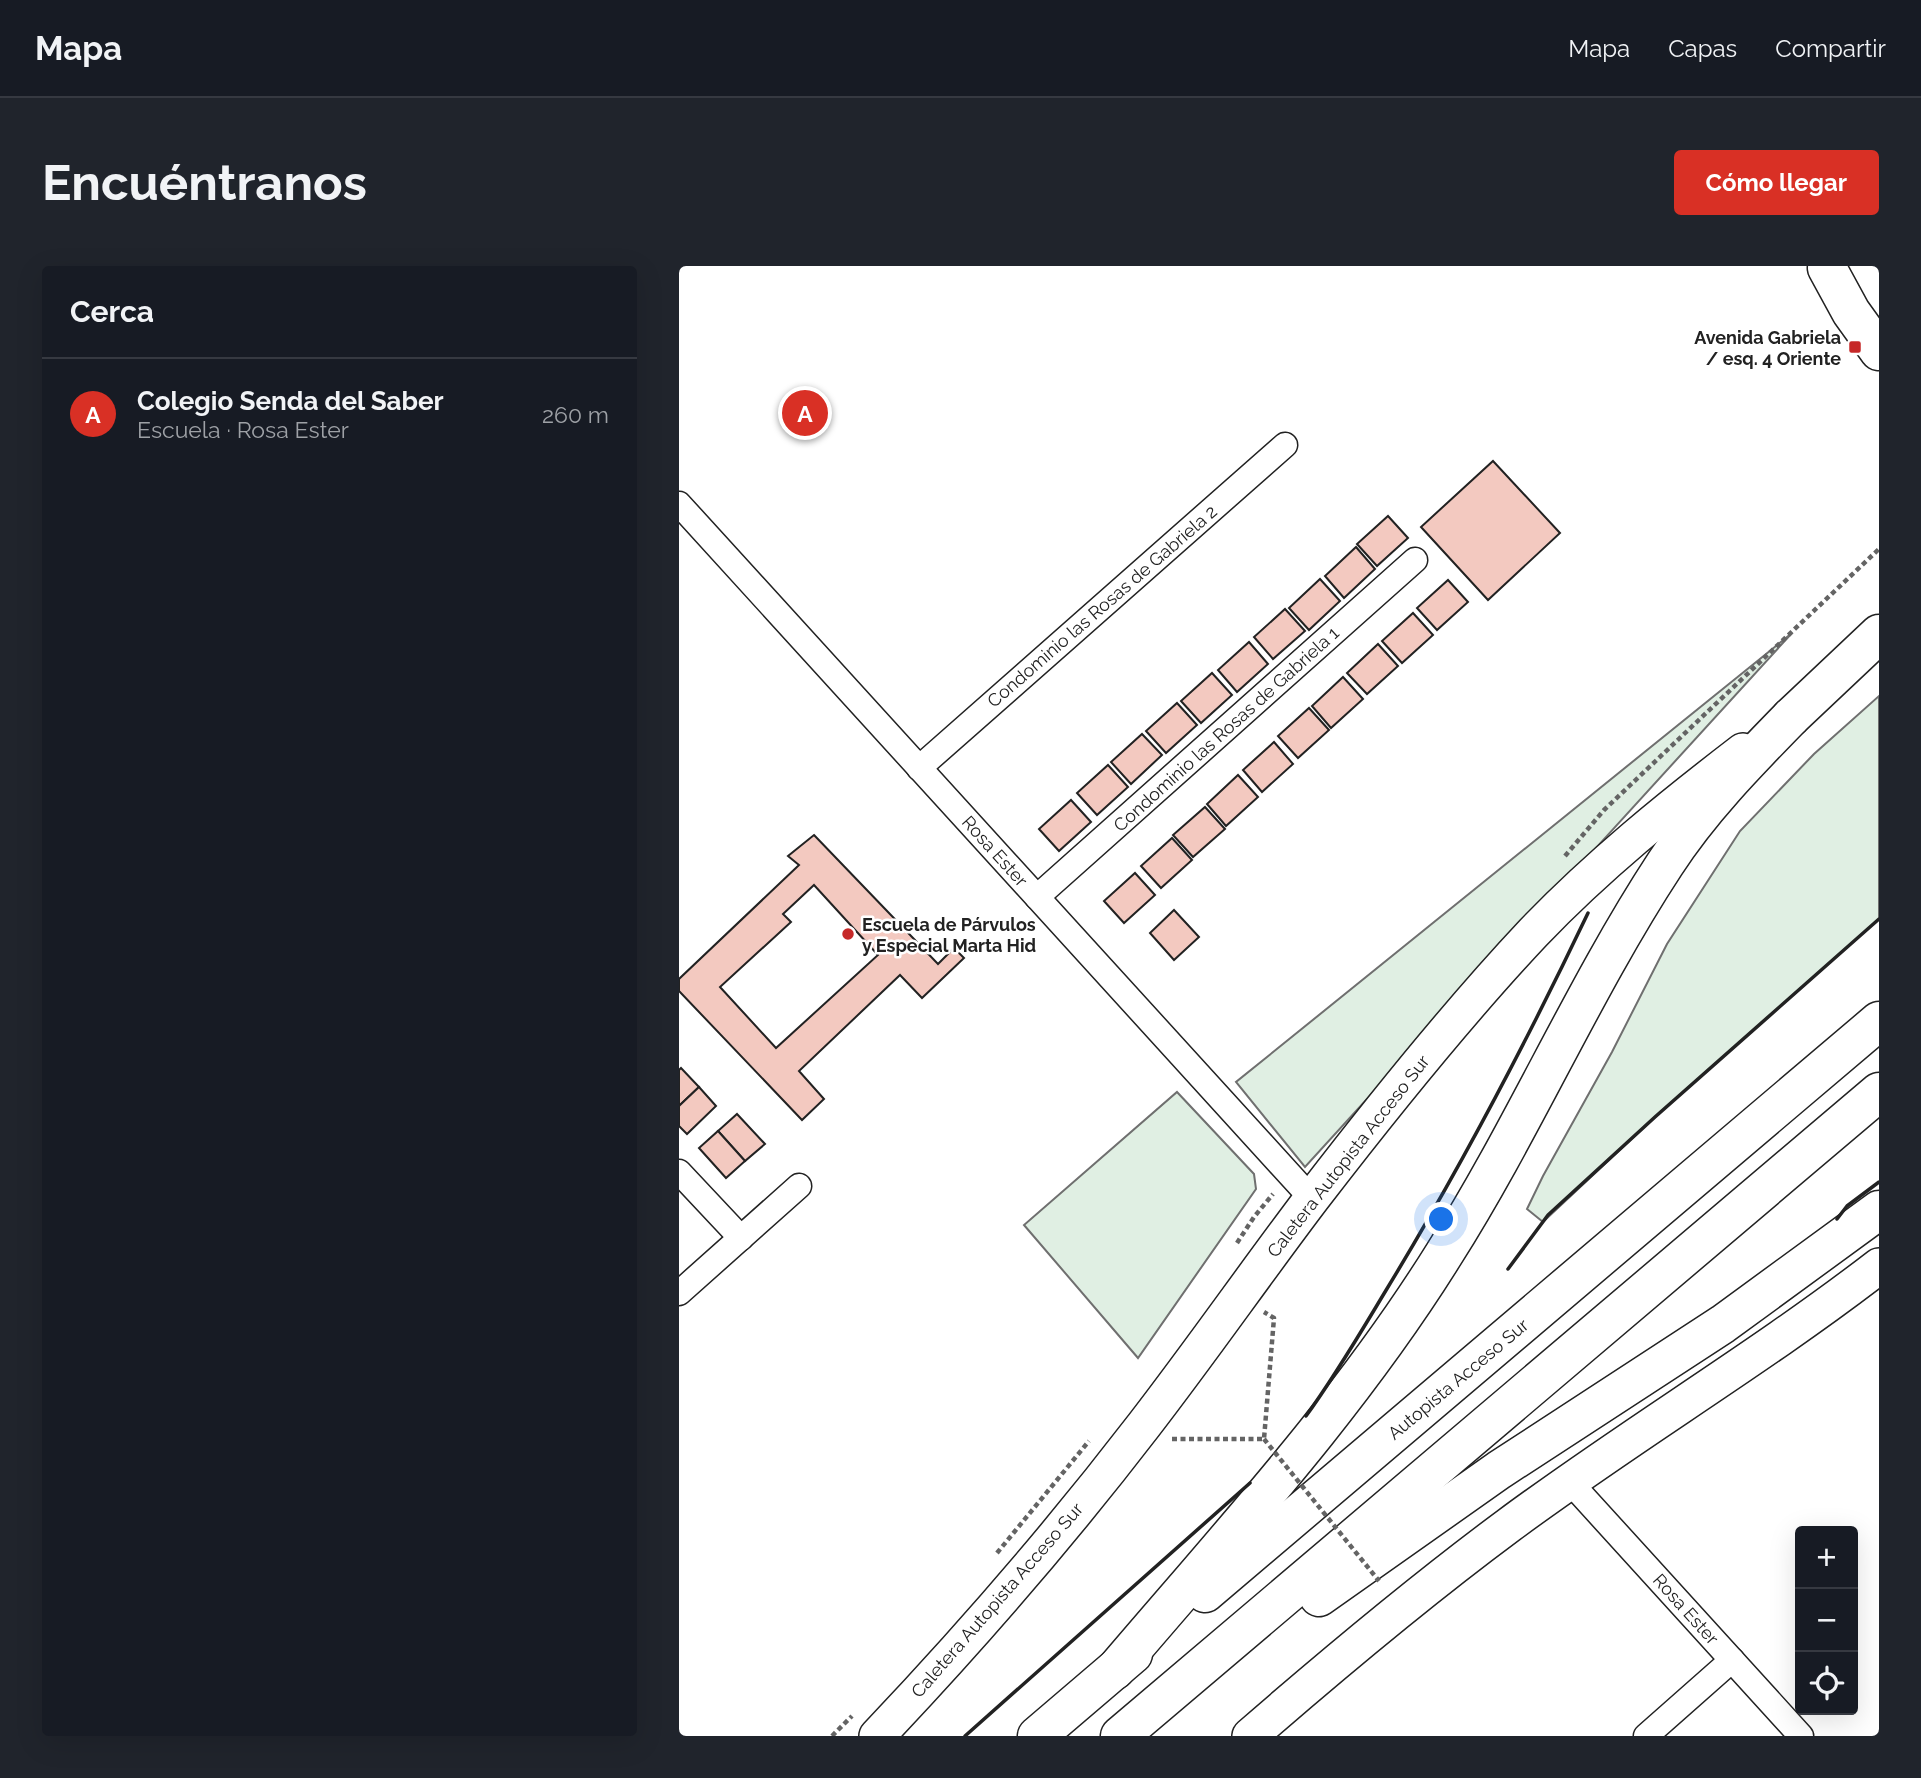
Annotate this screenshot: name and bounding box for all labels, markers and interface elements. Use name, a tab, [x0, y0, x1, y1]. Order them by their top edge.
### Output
text: Mapa	[35, 29, 122, 68]
text: Mapa	[1568, 34, 1630, 63]
text: Capas	[1668, 34, 1737, 63]
text: Compartir	[1775, 34, 1886, 63]
button: Cómo llegar	[1674, 150, 1879, 215]
text: Encuéntranos	[42, 154, 367, 211]
text: Cerca	[70, 294, 154, 329]
place label: Avenida Gabriela / esq. 4 Oriente	[1694, 327, 1841, 369]
marker: Avenida Gabriela / esq. 4 Oriente	[1847, 339, 1863, 355]
text: Colegio Senda del Saber	[137, 386, 444, 416]
pin: A	[782, 387, 828, 439]
text: A	[85, 401, 101, 428]
text: 260 m	[542, 401, 609, 428]
text: Escuela · Rosa Ester	[137, 416, 349, 443]
street label: Condominio las Rosas de Gabriela 2	[983, 501, 1221, 711]
street label: Condominio las Rosas de Gabriela 1	[1109, 622, 1343, 836]
street label: Rosa Ester	[958, 811, 1033, 891]
place label: Escuela de Párvulos y Especial Marta Hid	[862, 914, 1036, 956]
marker: Escuela de Párvulos y Especial Marta Hid	[840, 926, 856, 942]
street label: Caletera Autopista Acceso Sur	[1262, 1050, 1434, 1261]
your location	[1424, 1202, 1458, 1236]
street label: Autopista Acceso Sur	[1384, 1314, 1533, 1444]
street label: Caletera Autopista Acceso Sur	[907, 1498, 1088, 1702]
map controls	[1795, 1526, 1858, 1715]
button: +	[1795, 1526, 1858, 1589]
street label: Rosa Ester	[1649, 1569, 1724, 1649]
button: −	[1795, 1589, 1858, 1652]
button: locate	[1795, 1652, 1858, 1715]

